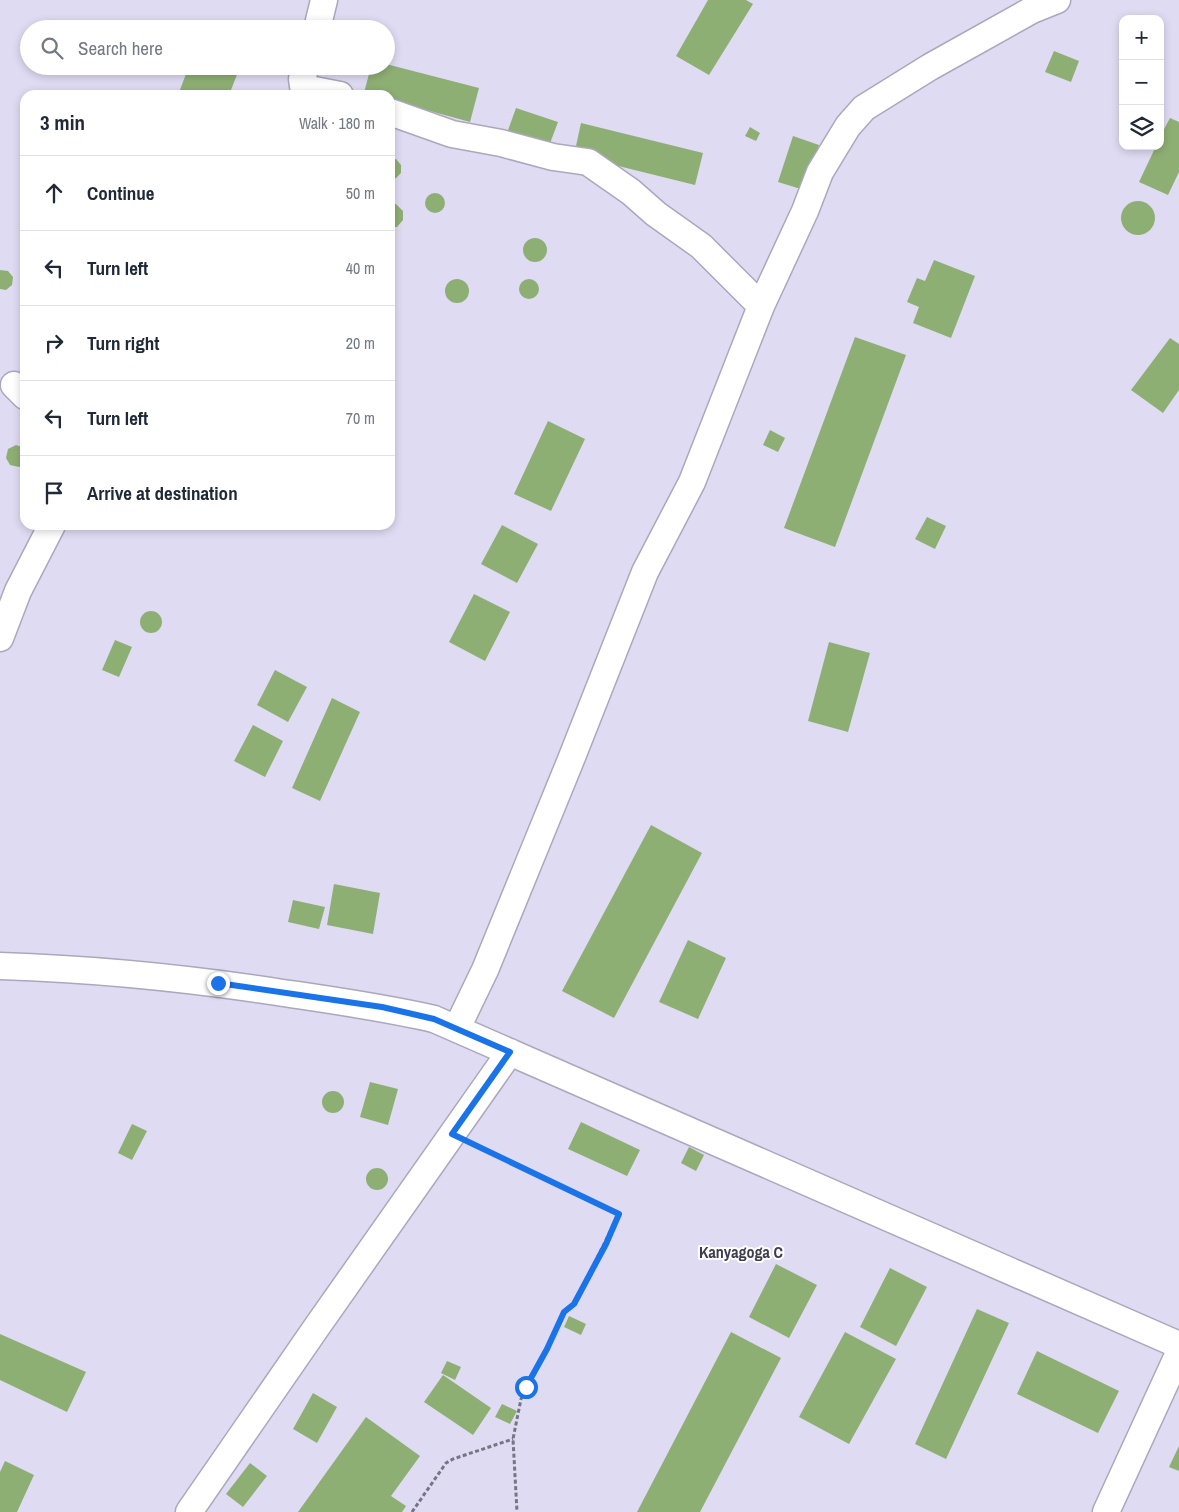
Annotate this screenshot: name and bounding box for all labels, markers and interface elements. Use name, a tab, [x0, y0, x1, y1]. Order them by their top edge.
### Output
map controls	[1119, 15, 1164, 150]
button: +	[1119, 15, 1164, 60]
search box	[20, 20, 395, 75]
icon: search	[38, 34, 66, 62]
text: Search here	[78, 35, 163, 61]
button: −	[1119, 60, 1164, 105]
button: layers	[1119, 105, 1164, 150]
text: 3 min	[40, 108, 85, 137]
text: Walk · 180 m	[299, 112, 375, 134]
icon: ahead	[40, 179, 68, 207]
text: Continue	[87, 180, 155, 206]
text: 50 m	[346, 182, 375, 204]
icon: left	[40, 254, 68, 282]
text: Turn left	[87, 255, 148, 281]
text: 40 m	[346, 257, 375, 279]
icon: right	[40, 329, 68, 357]
text: Turn right	[87, 330, 159, 356]
text: 20 m	[346, 332, 375, 354]
icon: left	[40, 404, 68, 432]
text: Turn left	[87, 405, 148, 431]
text: 70 m	[346, 407, 375, 429]
icon: arrive	[40, 479, 68, 507]
text: Arrive at destination	[87, 480, 238, 506]
route end	[207, 972, 230, 995]
district label: Kanyagoga C	[699, 1241, 783, 1263]
route start	[515, 1376, 538, 1399]

